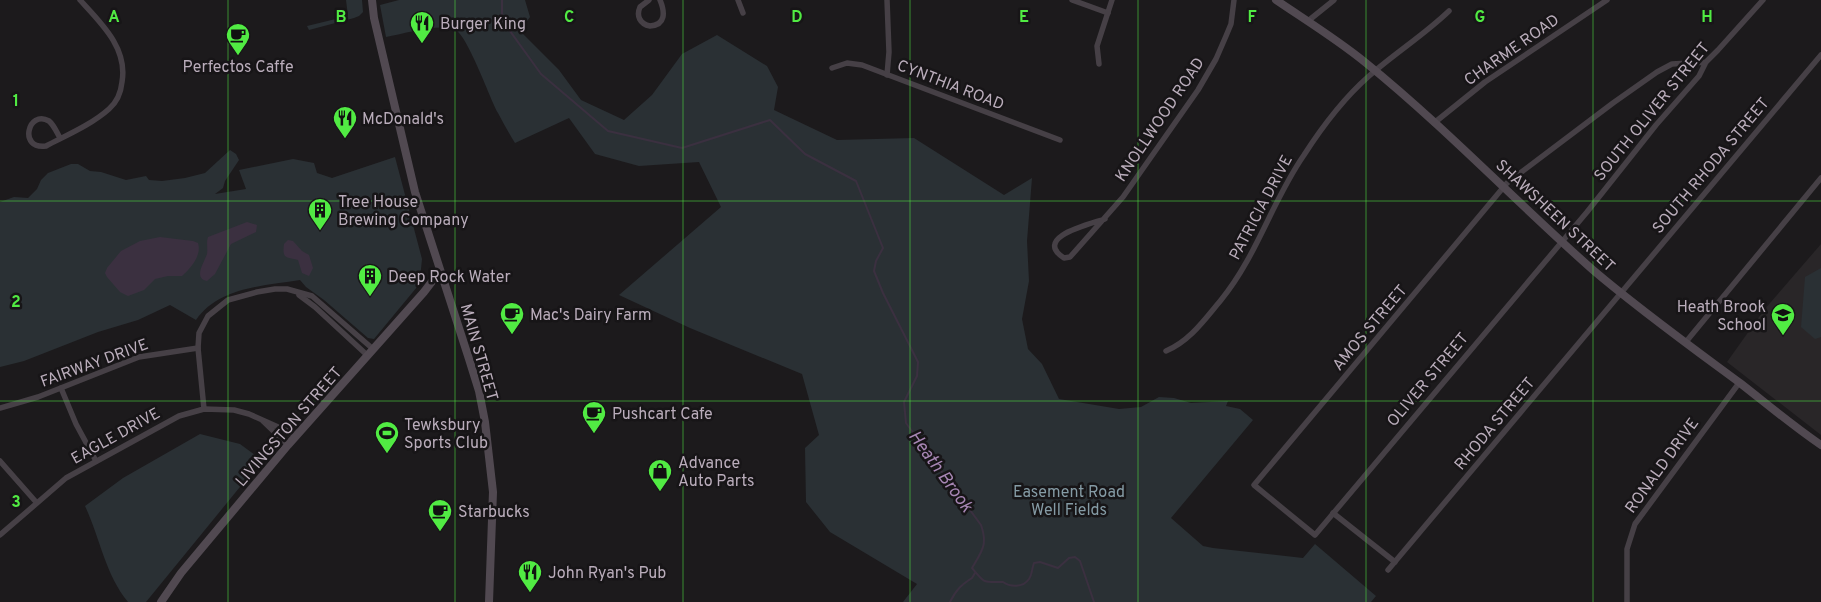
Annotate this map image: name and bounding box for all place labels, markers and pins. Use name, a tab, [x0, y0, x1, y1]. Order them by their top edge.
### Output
restaurant icon: Burger King	[409, 10, 435, 44]
place label: Burger King	[440, 15, 526, 35]
cafe icon: Perfectos Caffe	[225, 22, 251, 56]
place label: Perfectos Caffe	[183, 58, 294, 78]
restaurant icon: McDonald's	[332, 105, 358, 139]
place label: McDonald's	[362, 110, 444, 130]
place label: Tree House Brewing Company	[338, 193, 469, 231]
building icon: Tree House Brewing Company	[307, 197, 333, 231]
building icon: Deep Rock Water	[357, 263, 383, 297]
place label: Deep Rock Water	[388, 268, 511, 288]
place label: Heath Brook School	[1677, 298, 1766, 336]
cafe icon: Mac's Dairy Farm	[499, 301, 525, 335]
school or university icon: Heath Brook School	[1770, 302, 1796, 336]
place label: Mac's Dairy Farm	[530, 306, 651, 326]
cafe icon: Pushcart Cafe	[581, 400, 607, 434]
place label: Pushcart Cafe	[612, 405, 713, 425]
place label: Tewksbury Sports Club	[404, 416, 488, 454]
sports icon: Tewksbury Sports Club	[374, 420, 400, 454]
place label: Advance Auto Parts	[678, 454, 755, 492]
shop icon: Advance Auto Parts	[647, 458, 673, 492]
cafe icon: Starbucks	[427, 498, 453, 532]
place label: Starbucks	[458, 503, 530, 523]
restaurant icon: John Ryan's Pub	[517, 559, 543, 593]
place label: John Ryan's Pub	[548, 564, 666, 584]

